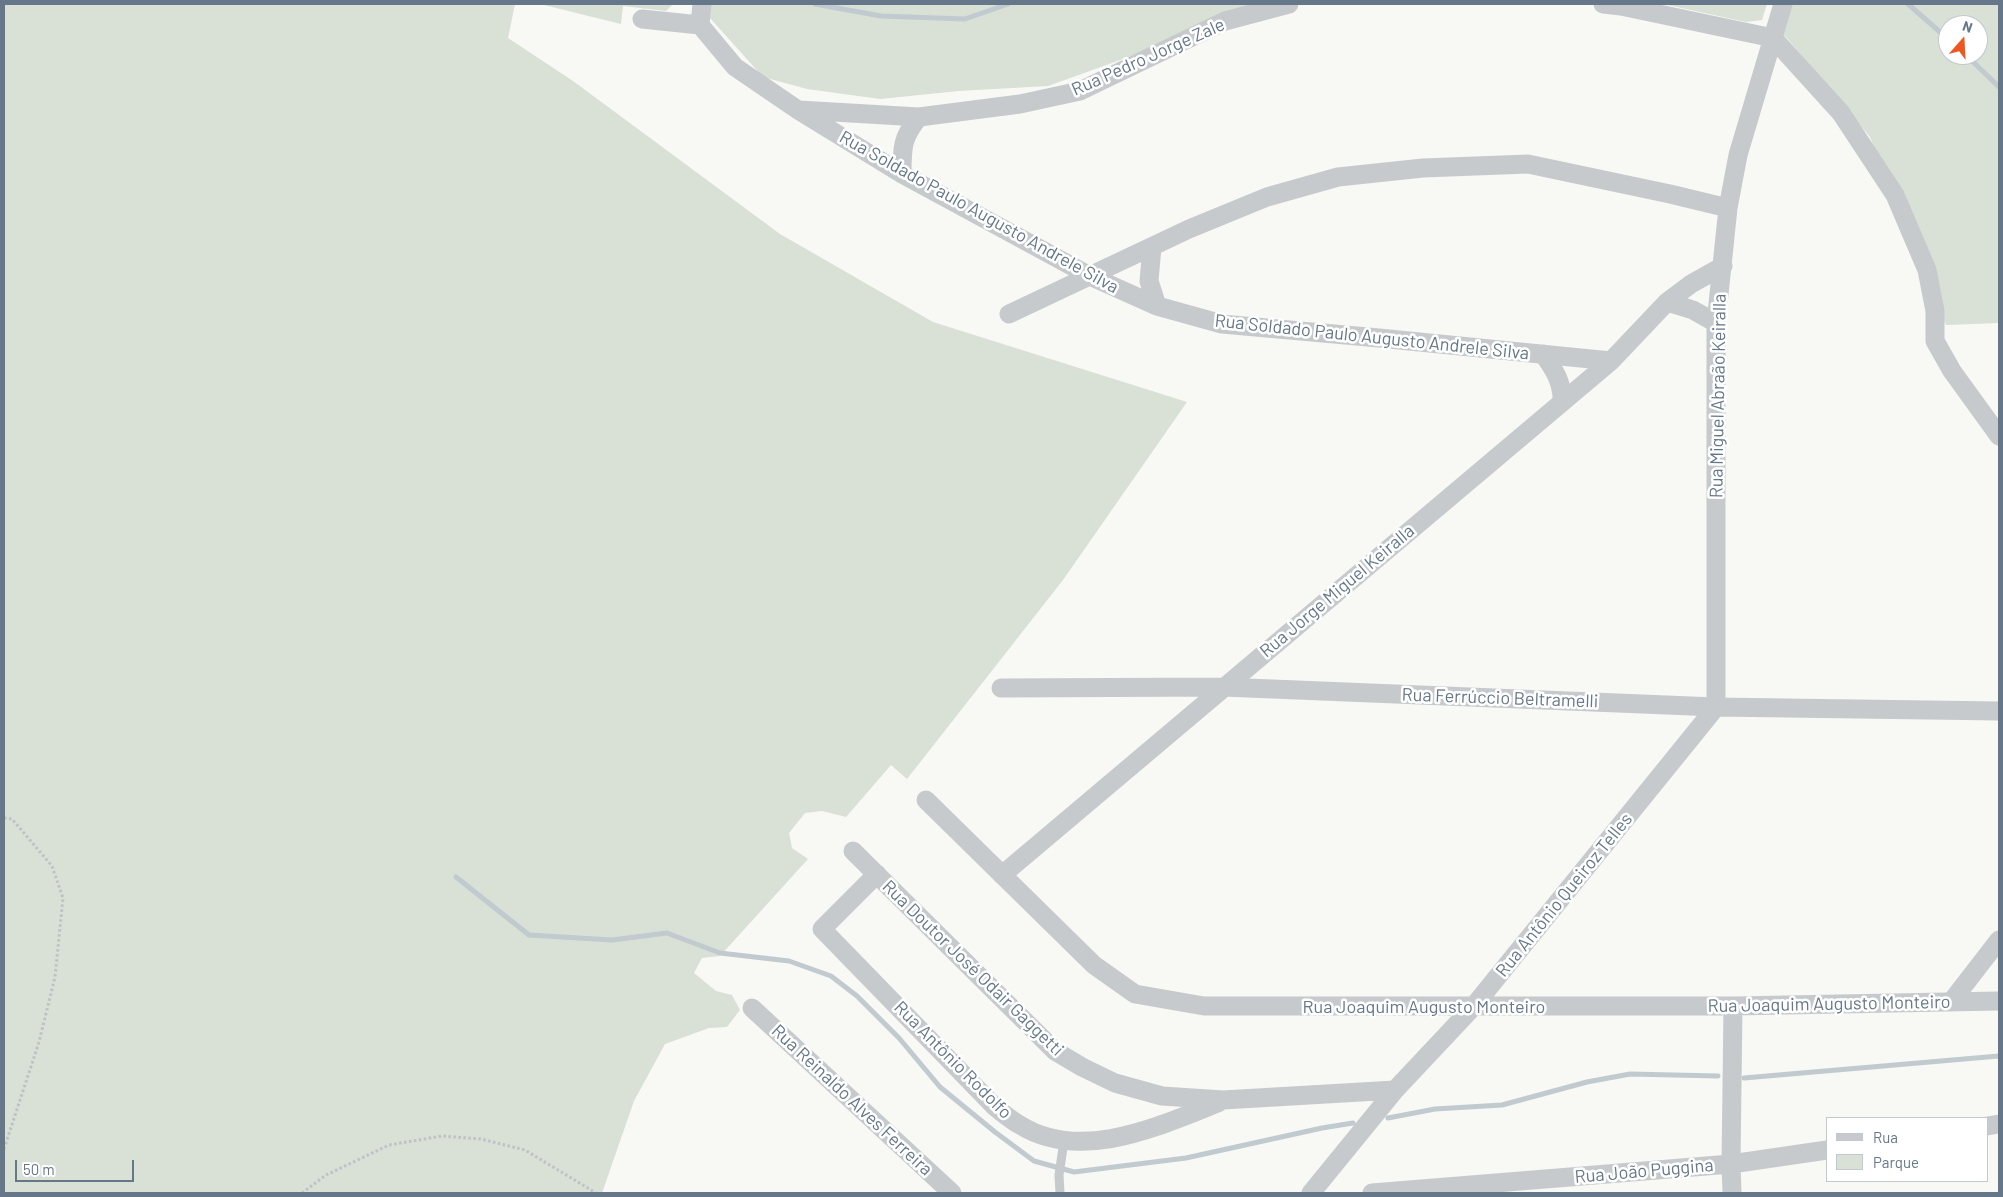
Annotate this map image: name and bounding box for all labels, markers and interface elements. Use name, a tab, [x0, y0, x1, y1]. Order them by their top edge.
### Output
street label: Rua Pedro Jorge Zale	[1068, 14, 1228, 100]
north arrow	[1938, 15, 1988, 65]
text: N	[1961, 17, 1975, 36]
street label: Rua Soldado Paulo Augusto Andrele Silva	[836, 126, 1122, 298]
street label: Rua Miguel Abraão Keiralla	[1705, 294, 1731, 498]
street label: Rua Soldado Paulo Augusto Andrele Silva	[1214, 310, 1530, 364]
street label: Rua Jorge Miguel Keiralla	[1255, 520, 1419, 662]
street label: Rua Ferrúccio Beltramelli	[1401, 684, 1599, 712]
street label: Rua Antônio Queiroz Telles	[1491, 809, 1637, 981]
street label: Rua Doutor José Odair Gaggetti	[878, 876, 1068, 1060]
street label: Rua Joaquim Augusto Monteiro	[1707, 991, 1951, 1017]
street label: Rua Joaquim Augusto Monteiro	[1303, 996, 1545, 1018]
street label: Rua Antônio Rodolfo	[890, 997, 1016, 1123]
street label: Rua Reinaldo Alves Ferreira	[767, 1020, 937, 1180]
legend	[1826, 1117, 1988, 1182]
text: Rua	[1873, 1128, 1898, 1146]
scale bar	[18, 1150, 136, 1182]
text: Parque	[1873, 1153, 1919, 1171]
street label: Rua João Puggina	[1574, 1154, 1714, 1188]
text: 50 m	[23, 1160, 55, 1178]

